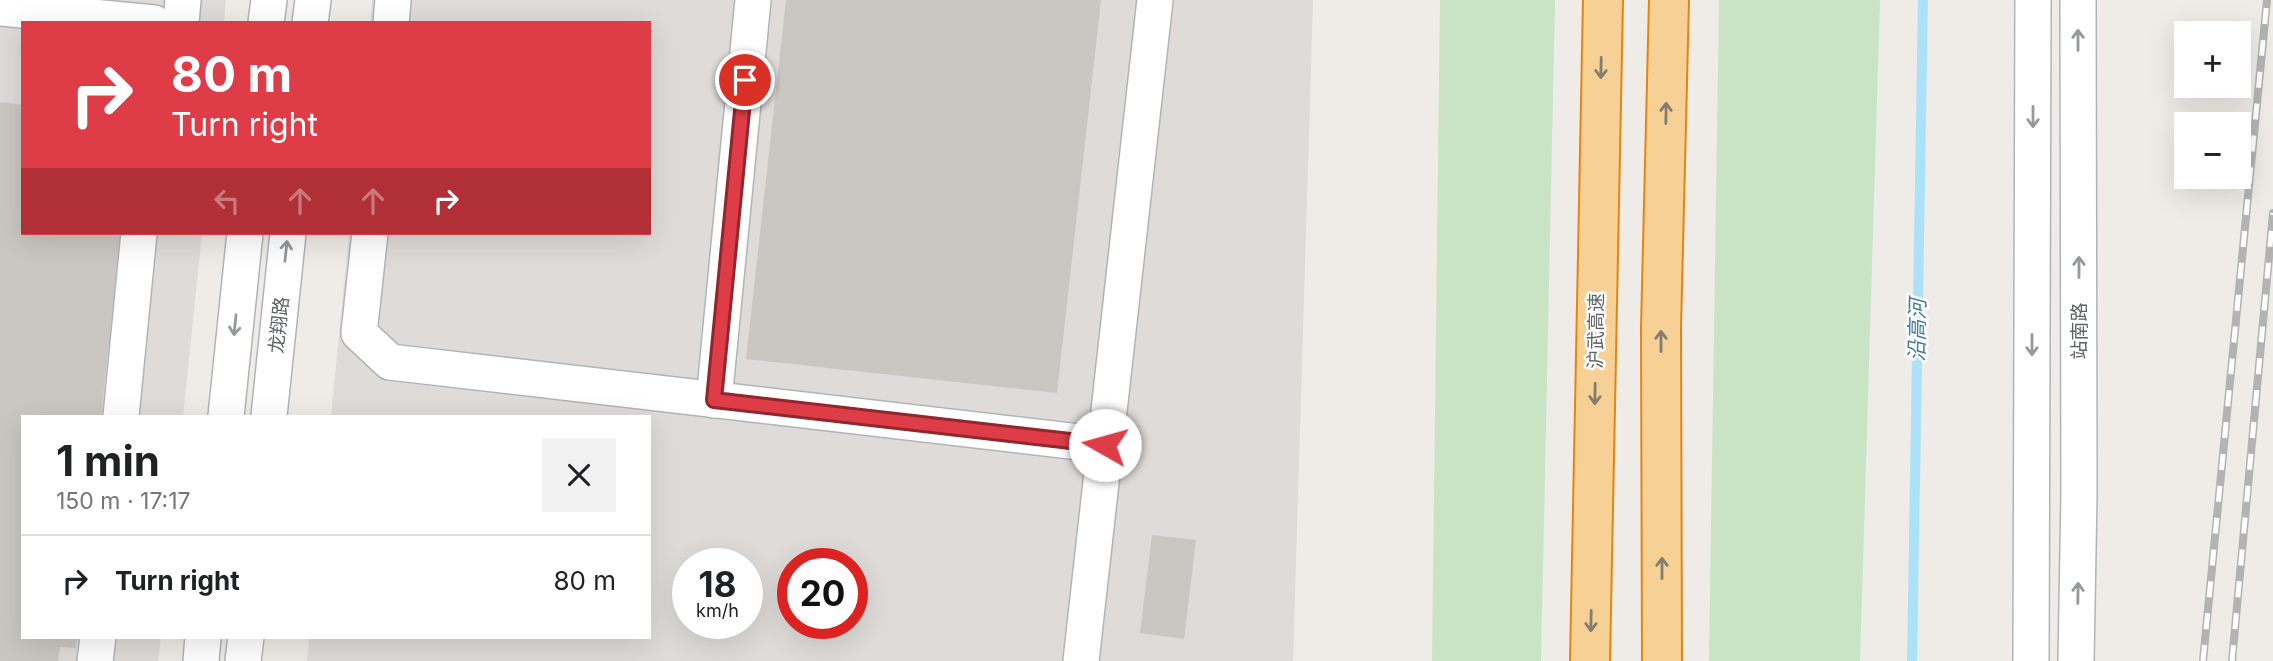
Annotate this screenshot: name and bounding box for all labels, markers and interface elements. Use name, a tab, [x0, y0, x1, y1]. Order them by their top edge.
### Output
map controls	[2174, 21, 2251, 189]
button: +	[2174, 21, 2251, 98]
one-way arrow	[2071, 29, 2085, 52]
text: 80 m	[171, 45, 292, 104]
icon: right	[56, 49, 147, 140]
pin	[715, 50, 775, 110]
one-way arrow	[1594, 56, 1608, 79]
icon: arrive	[726, 61, 764, 99]
one-way arrow	[1660, 102, 1673, 125]
text: Turn right	[171, 105, 318, 144]
one-way arrow	[2026, 105, 2040, 128]
button: −	[2174, 112, 2251, 189]
icon: left	[208, 182, 246, 220]
icon: ahead	[281, 182, 319, 220]
icon: ahead	[354, 182, 392, 220]
icon: right	[427, 182, 465, 220]
one-way arrow	[280, 240, 293, 263]
one-way arrow	[2072, 256, 2086, 279]
street label: 沪武高速	[1584, 293, 1608, 369]
water label: 沿高河	[1904, 294, 1930, 362]
street label: 龙翔路	[265, 295, 293, 355]
street label: 站南路	[2068, 302, 2091, 360]
one-way arrow	[228, 313, 241, 336]
one-way arrow	[1654, 330, 1668, 353]
one-way arrow	[2025, 333, 2039, 356]
one-way arrow	[1588, 382, 1602, 405]
position arrow	[1068, 408, 1142, 482]
text: 1 min	[56, 435, 160, 486]
button: close	[542, 438, 616, 512]
text: 150 m · 17:17	[56, 487, 191, 515]
speed limit sign: 20	[777, 548, 868, 639]
one-way arrow	[1655, 557, 1669, 580]
icon: right	[56, 562, 94, 600]
text: 18	[699, 563, 736, 605]
text: Turn right	[115, 565, 240, 596]
text: 80 m	[553, 565, 616, 596]
one-way arrow	[2071, 582, 2084, 605]
text: km/h	[696, 600, 739, 621]
one-way arrow	[1584, 609, 1598, 632]

